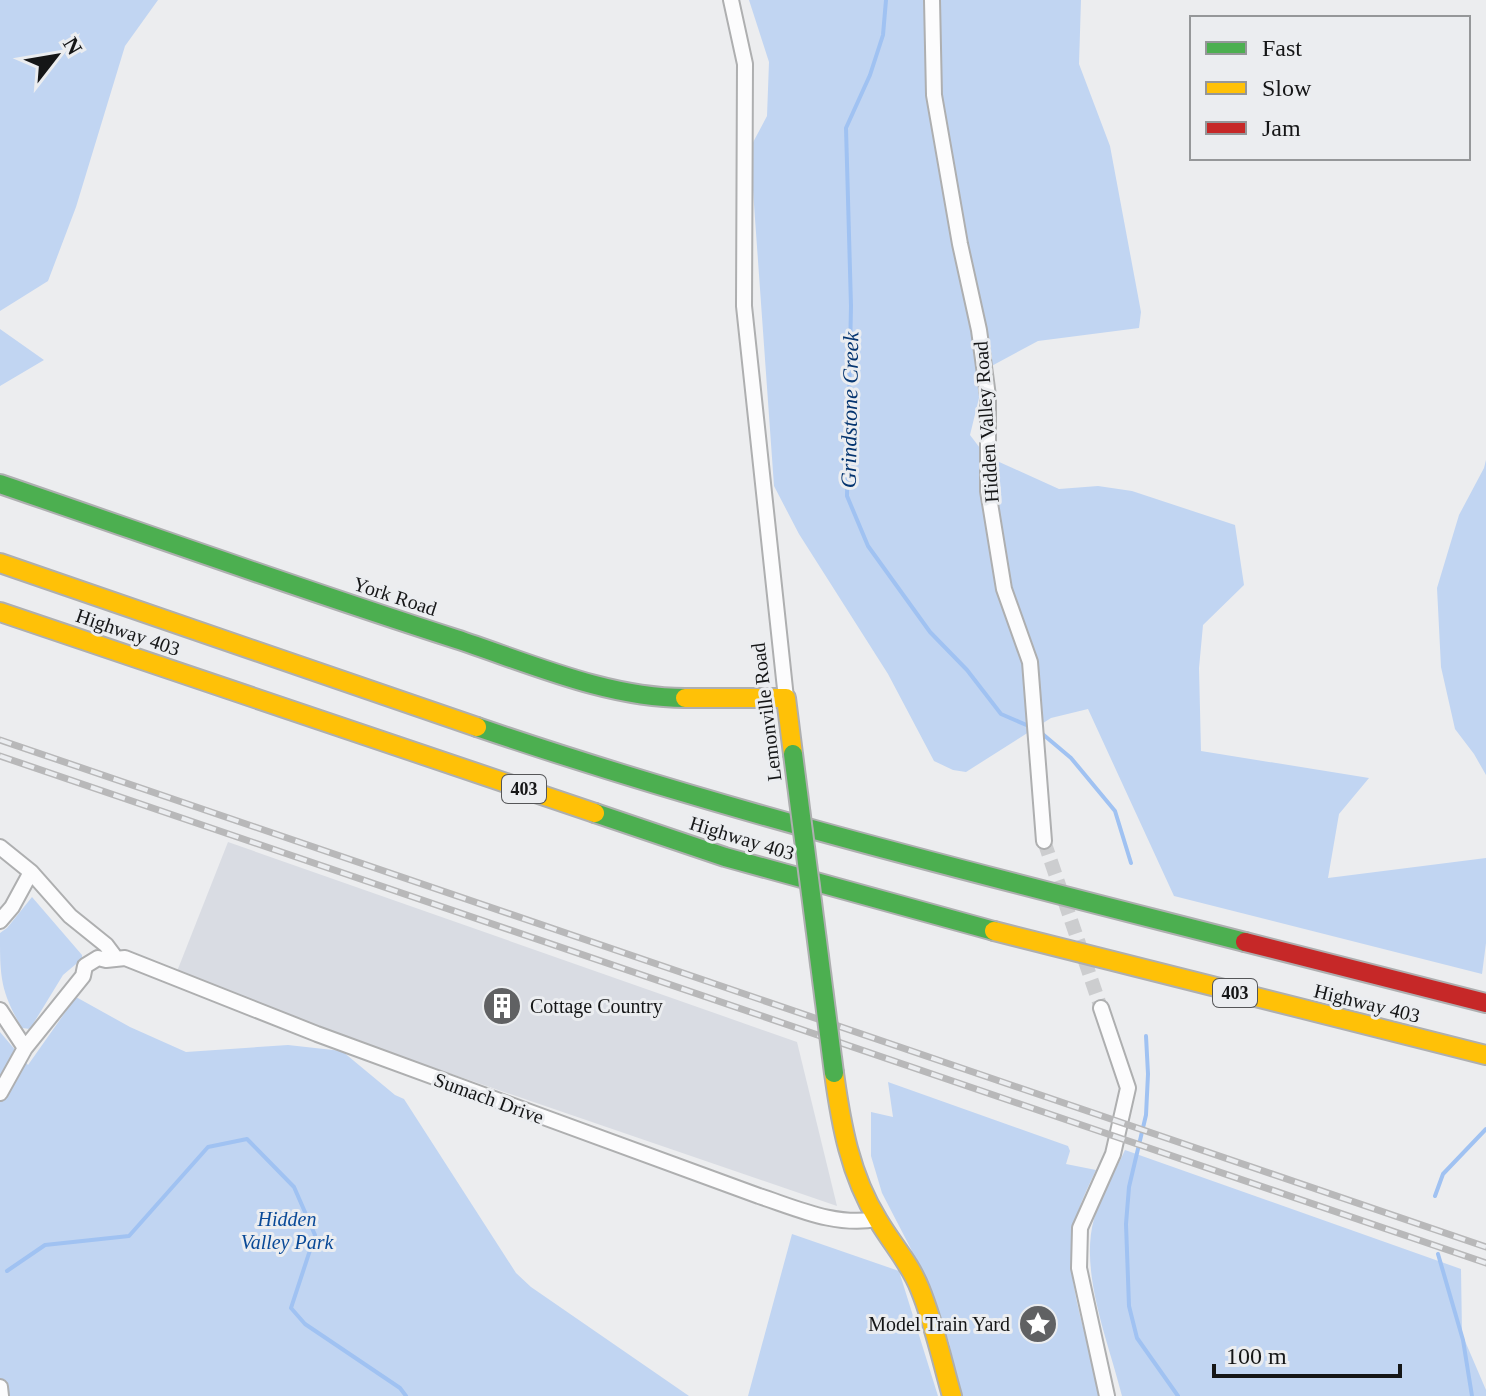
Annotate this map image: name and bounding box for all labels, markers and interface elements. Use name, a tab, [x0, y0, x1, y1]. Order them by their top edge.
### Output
north arrow	[16, 16, 96, 96]
legend	[1190, 16, 1470, 160]
text: N	[58, 33, 88, 59]
text: Fast	[1262, 35, 1302, 61]
text: Slow	[1262, 75, 1312, 101]
text: Jam	[1262, 115, 1301, 141]
water label: Grindstone Creek	[836, 330, 863, 488]
street label: Hidden Valley Road	[969, 340, 1004, 503]
street label: York Road	[351, 572, 439, 620]
street label: Highway 403	[73, 604, 183, 661]
street label: Lemonville Road	[747, 641, 785, 783]
road number: 403	[502, 775, 546, 803]
street label: Highway 403	[687, 812, 797, 865]
road number: 403	[1213, 979, 1257, 1007]
street label: Highway 403	[1312, 979, 1422, 1028]
building icon: Cottage Country	[481, 985, 523, 1027]
place label: Cottage Country	[530, 995, 663, 1018]
street label: Sumach Drive	[431, 1068, 547, 1128]
park label: Hidden Valley Park	[241, 1208, 334, 1254]
place icon: Model Train Yard	[1017, 1303, 1059, 1345]
place label: Model Train Yard	[868, 1313, 1010, 1335]
scale bar	[1214, 1328, 1400, 1378]
text: 100 m	[1226, 1343, 1287, 1369]

